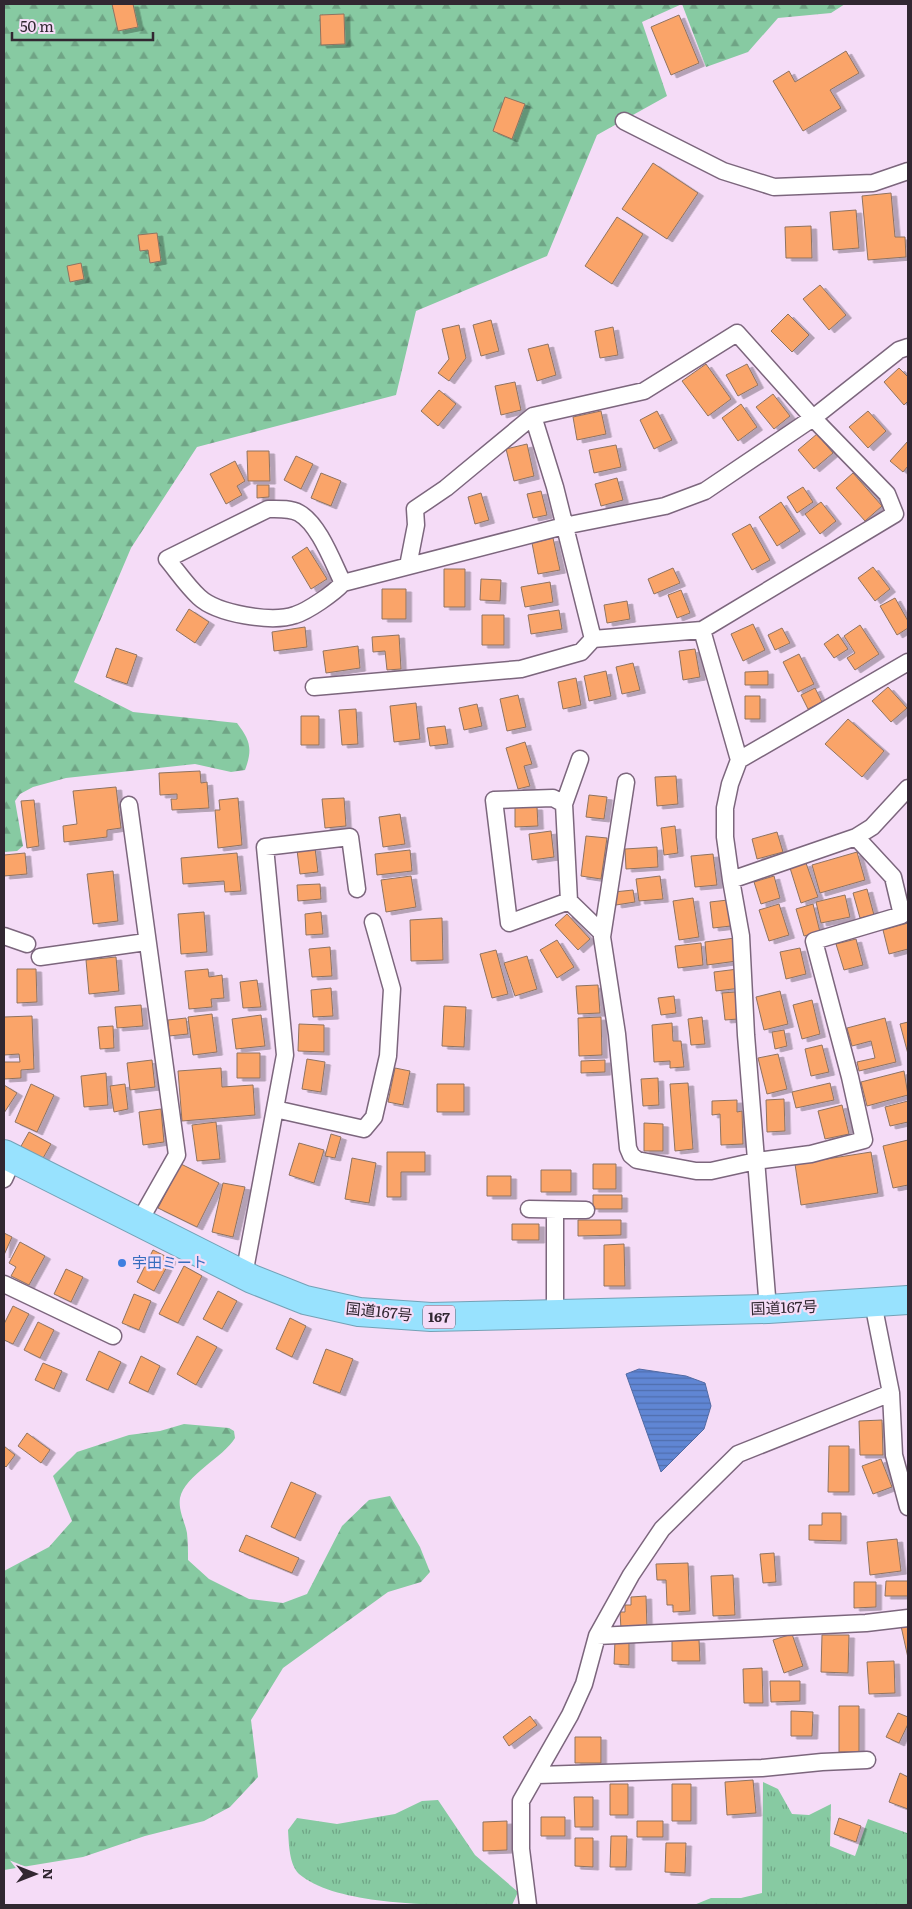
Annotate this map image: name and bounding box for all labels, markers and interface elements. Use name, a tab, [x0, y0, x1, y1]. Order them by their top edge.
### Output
scale bar	[12, 10, 154, 42]
text: 50 m	[20, 14, 54, 37]
place label: 宇田ミート	[132, 1250, 207, 1273]
marker: 宇田ミート	[116, 1257, 128, 1269]
street label: 国道167号	[750, 1294, 818, 1319]
street label: 国道167号	[345, 1296, 414, 1325]
road number: 167	[423, 1305, 455, 1328]
north arrow	[10, 1849, 60, 1899]
text: N	[39, 1868, 59, 1880]

